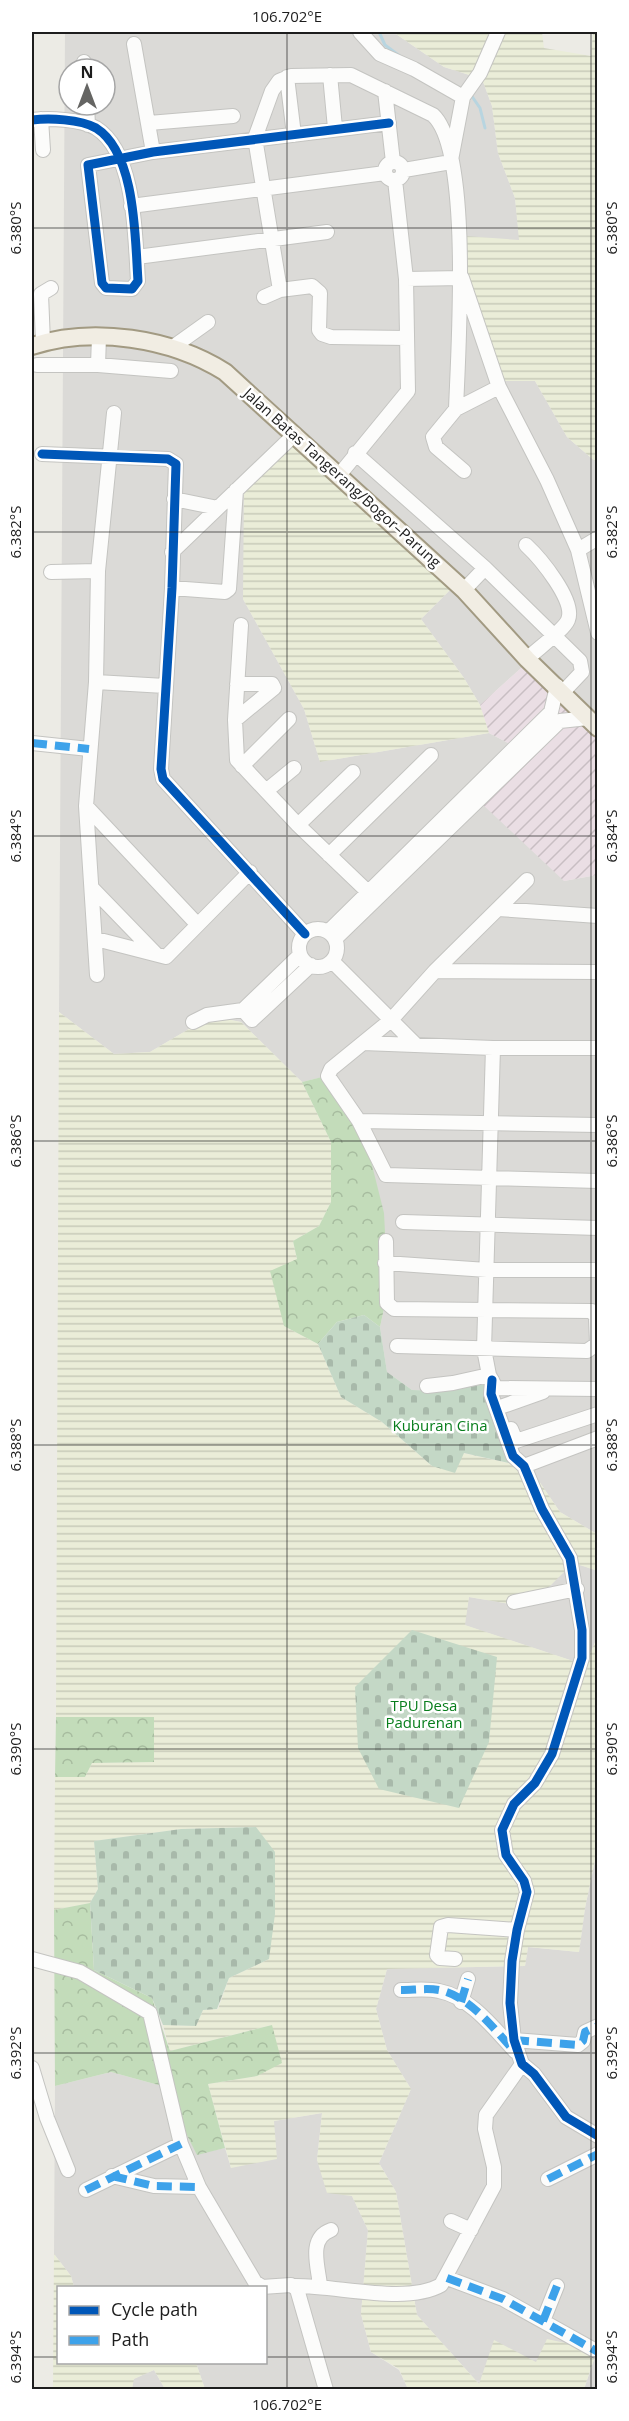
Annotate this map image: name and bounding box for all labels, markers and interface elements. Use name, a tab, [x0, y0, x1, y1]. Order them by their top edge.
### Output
text: 106.702°E	[252, 6, 322, 26]
north arrow	[57, 57, 117, 117]
text: N	[80, 61, 94, 83]
text: 6.380°S	[5, 202, 25, 254]
text: 6.380°S	[601, 202, 621, 254]
street label: Jalan Batas Tangerang/Bogor–Parung	[238, 382, 446, 572]
text: 6.382°S	[5, 506, 25, 558]
text: 6.382°S	[601, 506, 621, 558]
text: 6.384°S	[5, 810, 25, 862]
text: 6.384°S	[601, 810, 621, 862]
text: 6.386°S	[5, 1115, 25, 1167]
text: 6.386°S	[601, 1115, 621, 1167]
park label: Kuburan Cina	[392, 1415, 488, 1435]
text: 6.388°S	[5, 1419, 25, 1471]
text: 6.388°S	[601, 1419, 621, 1471]
park label: TPU Desa Padurenan	[385, 1695, 463, 1732]
text: 6.390°S	[5, 1723, 25, 1775]
text: 6.390°S	[601, 1723, 621, 1775]
text: 6.392°S	[5, 2027, 25, 2079]
text: 6.392°S	[601, 2027, 621, 2079]
legend	[57, 2286, 267, 2364]
text: Cycle path	[111, 2297, 198, 2321]
text: Path	[111, 2327, 149, 2351]
text: 6.394°S	[5, 2331, 25, 2383]
text: 6.394°S	[601, 2331, 621, 2383]
text: 106.702°E	[252, 2394, 322, 2414]

